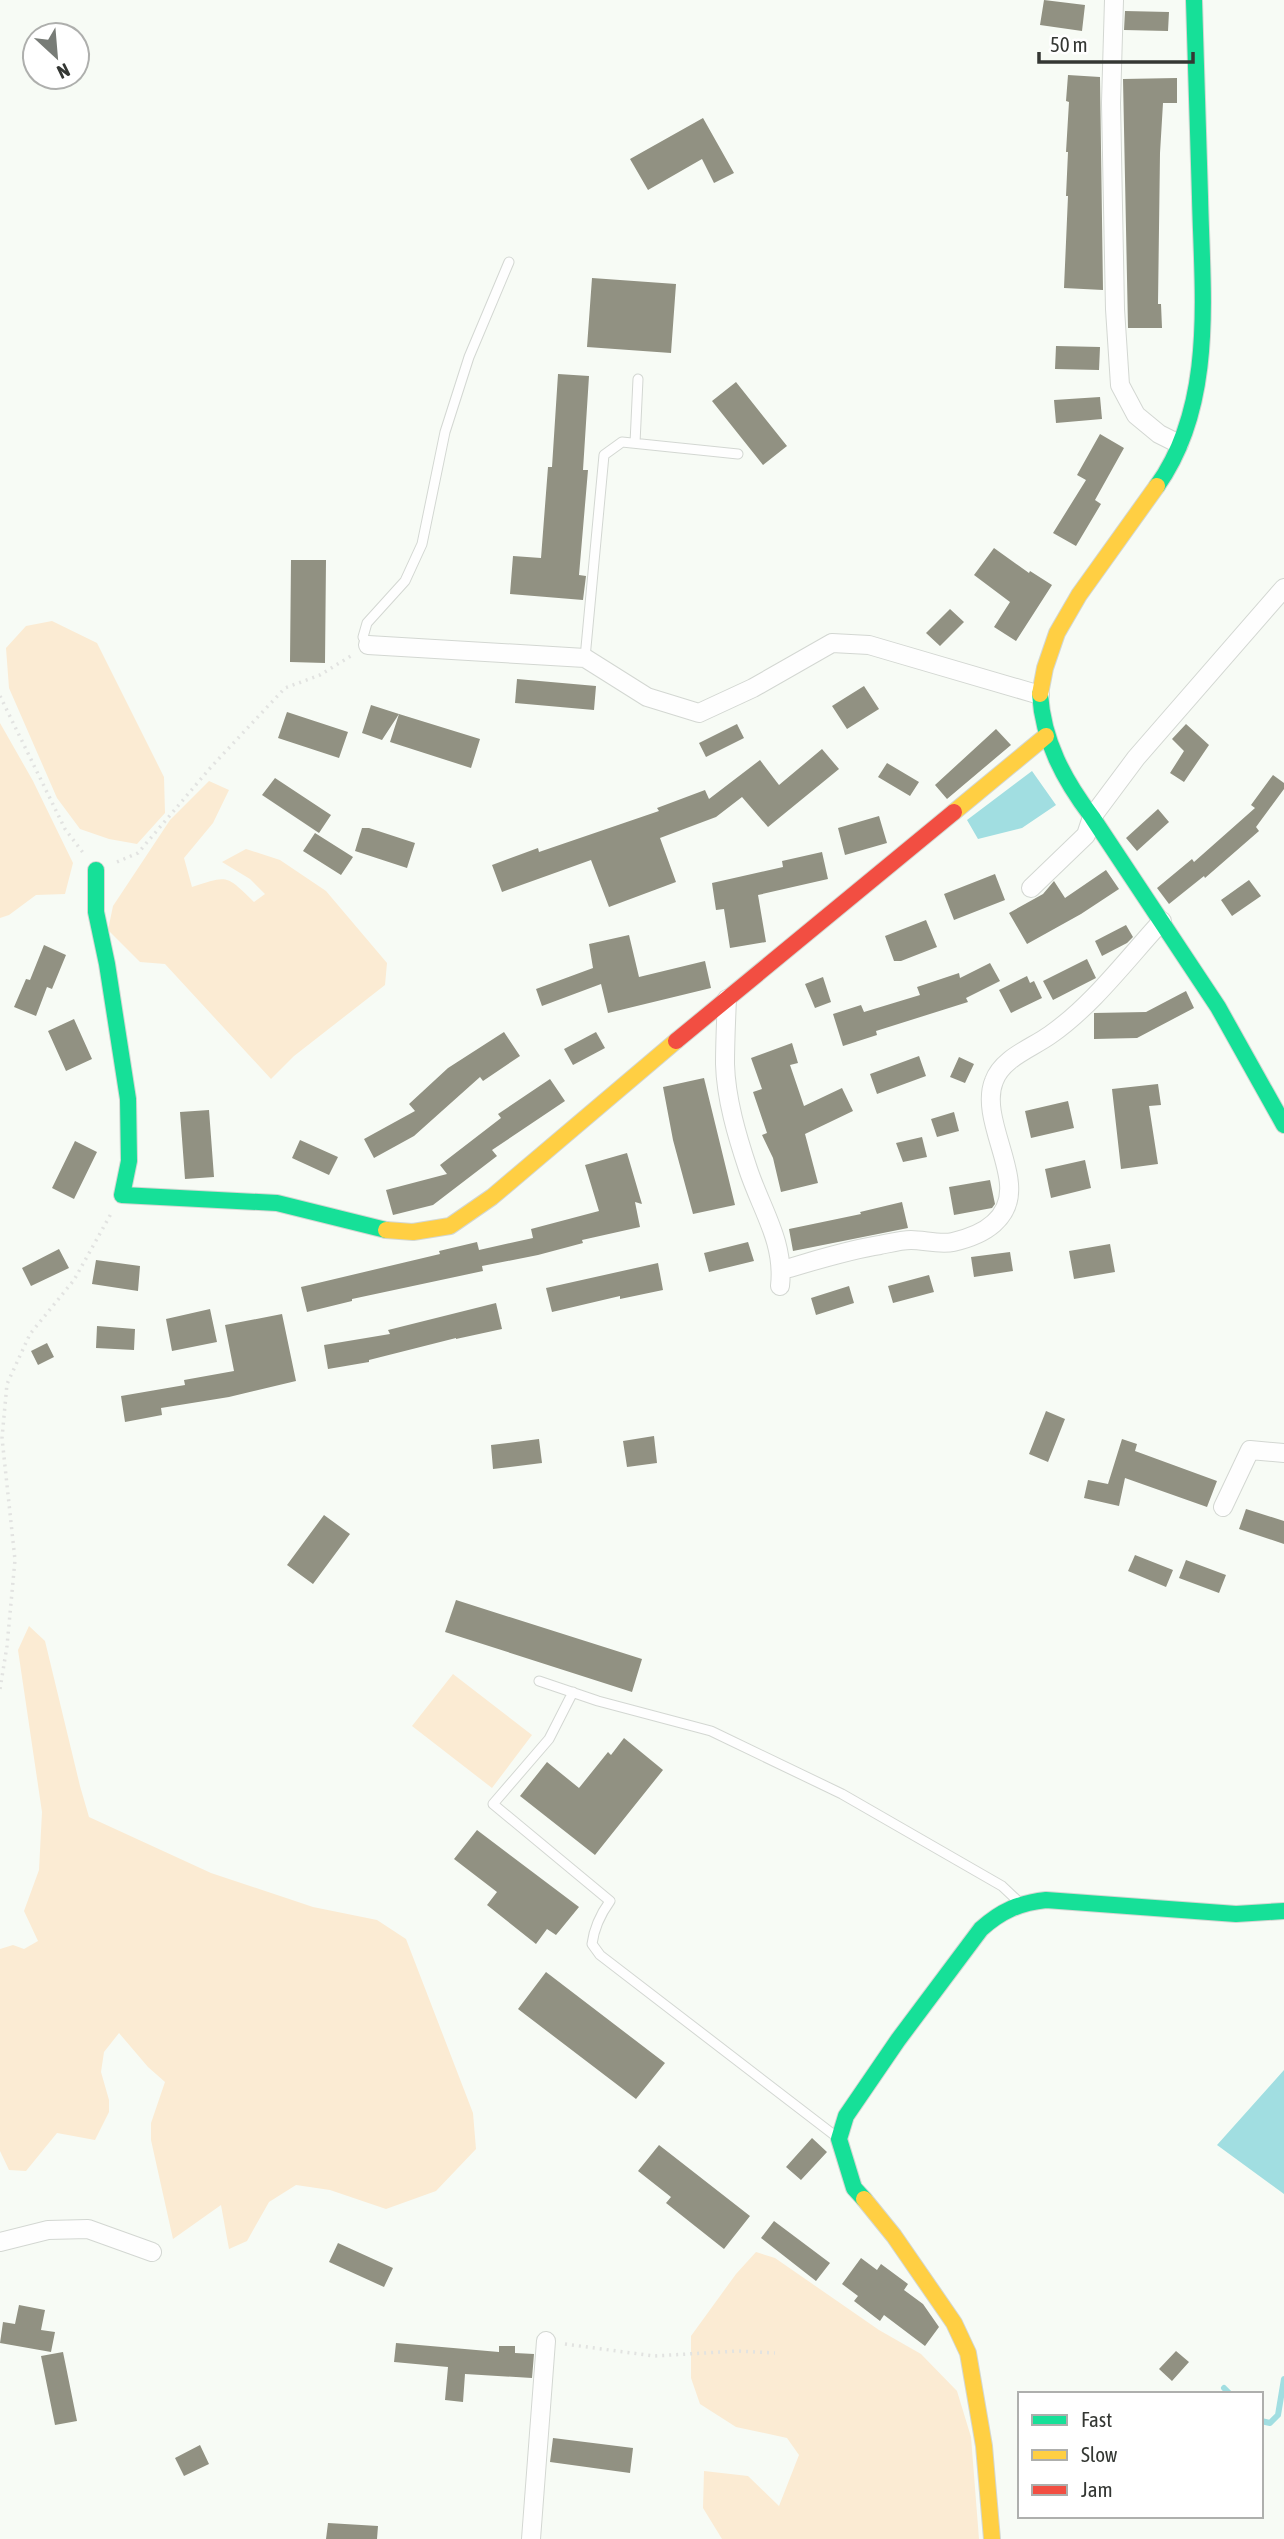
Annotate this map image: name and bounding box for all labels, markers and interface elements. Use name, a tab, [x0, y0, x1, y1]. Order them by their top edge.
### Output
north arrow	[21, 21, 91, 91]
scale bar	[1039, 21, 1193, 65]
text: 50 m	[1050, 32, 1088, 56]
text: N	[54, 59, 73, 84]
legend	[1018, 2392, 1263, 2518]
text: Fast	[1081, 2407, 1112, 2431]
text: Slow	[1081, 2442, 1118, 2466]
text: Jam	[1081, 2477, 1113, 2501]

